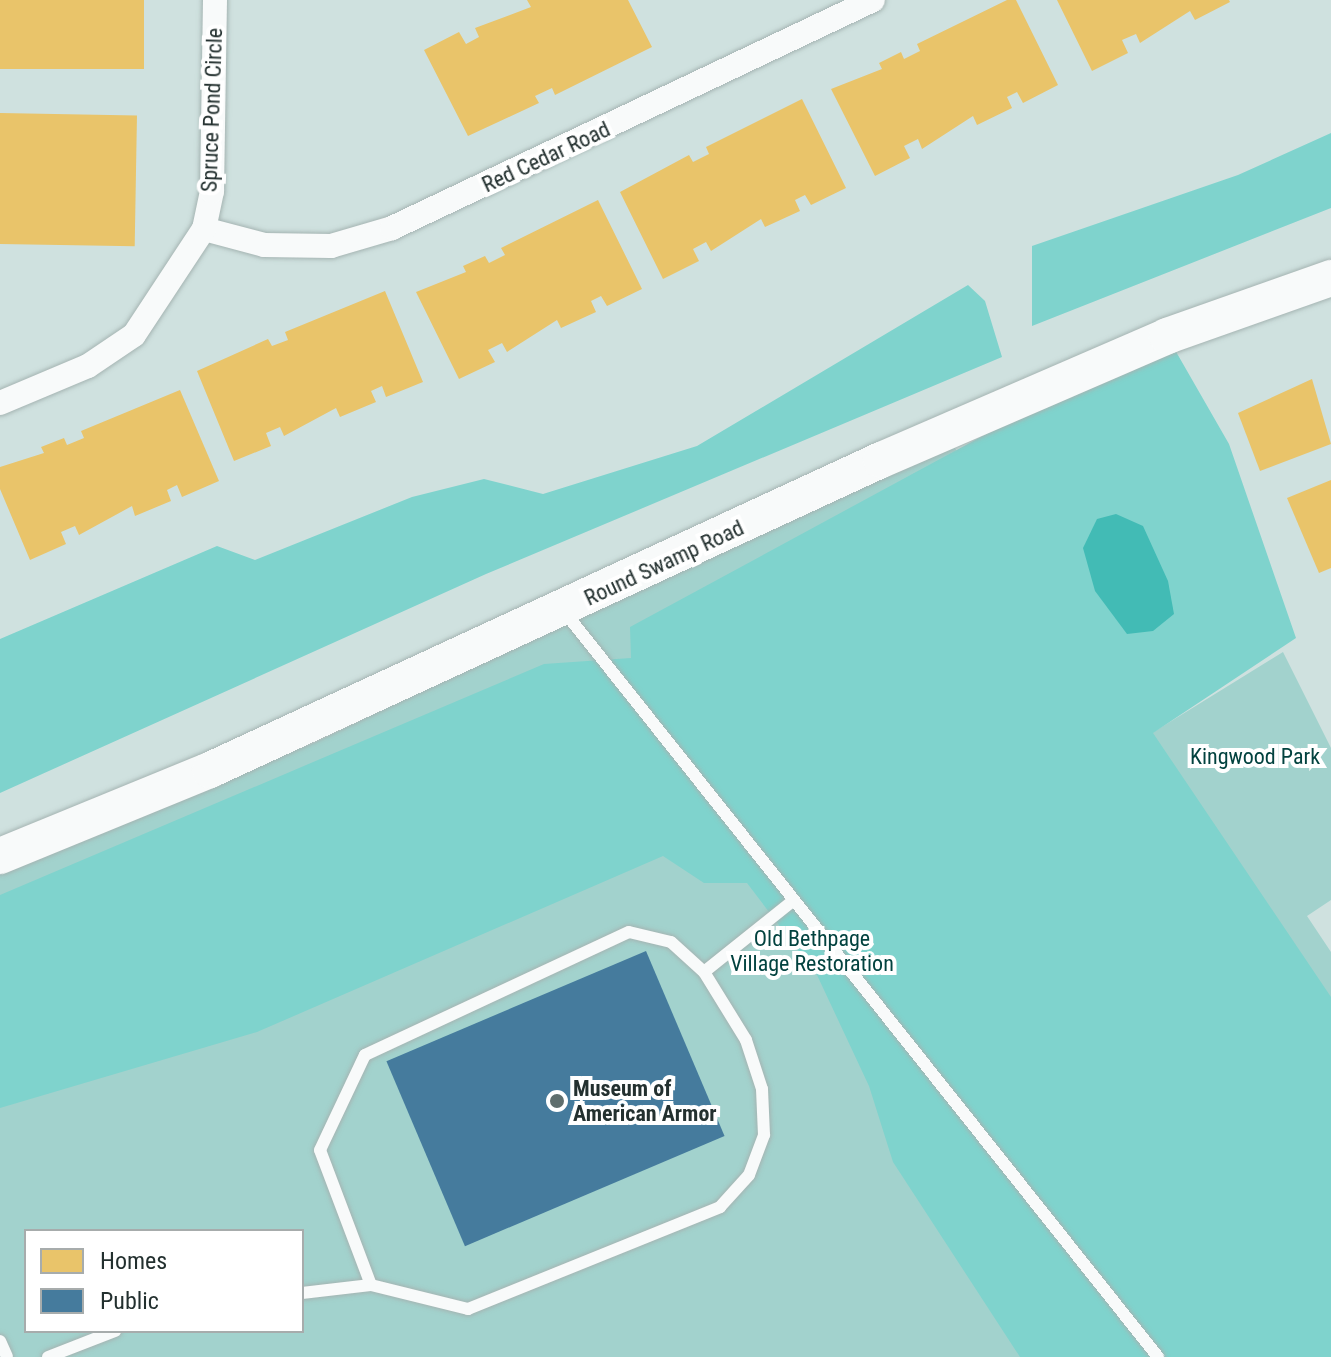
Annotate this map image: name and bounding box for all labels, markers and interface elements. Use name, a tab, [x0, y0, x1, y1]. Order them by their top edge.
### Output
street label: Spruce Pond Circle	[196, 27, 228, 193]
street label: Red Cedar Road	[478, 116, 614, 198]
street label: Round Swamp Road	[580, 515, 748, 611]
park label: Kingwood Park	[1190, 744, 1320, 770]
park label: Old Bethpage Village Restoration	[730, 925, 894, 976]
place label: Museum of American Armor	[573, 1075, 717, 1126]
marker: Museum of American Armor	[548, 1092, 566, 1110]
legend	[24, 1229, 304, 1333]
text: Homes	[100, 1247, 167, 1275]
text: Public	[100, 1287, 159, 1315]

